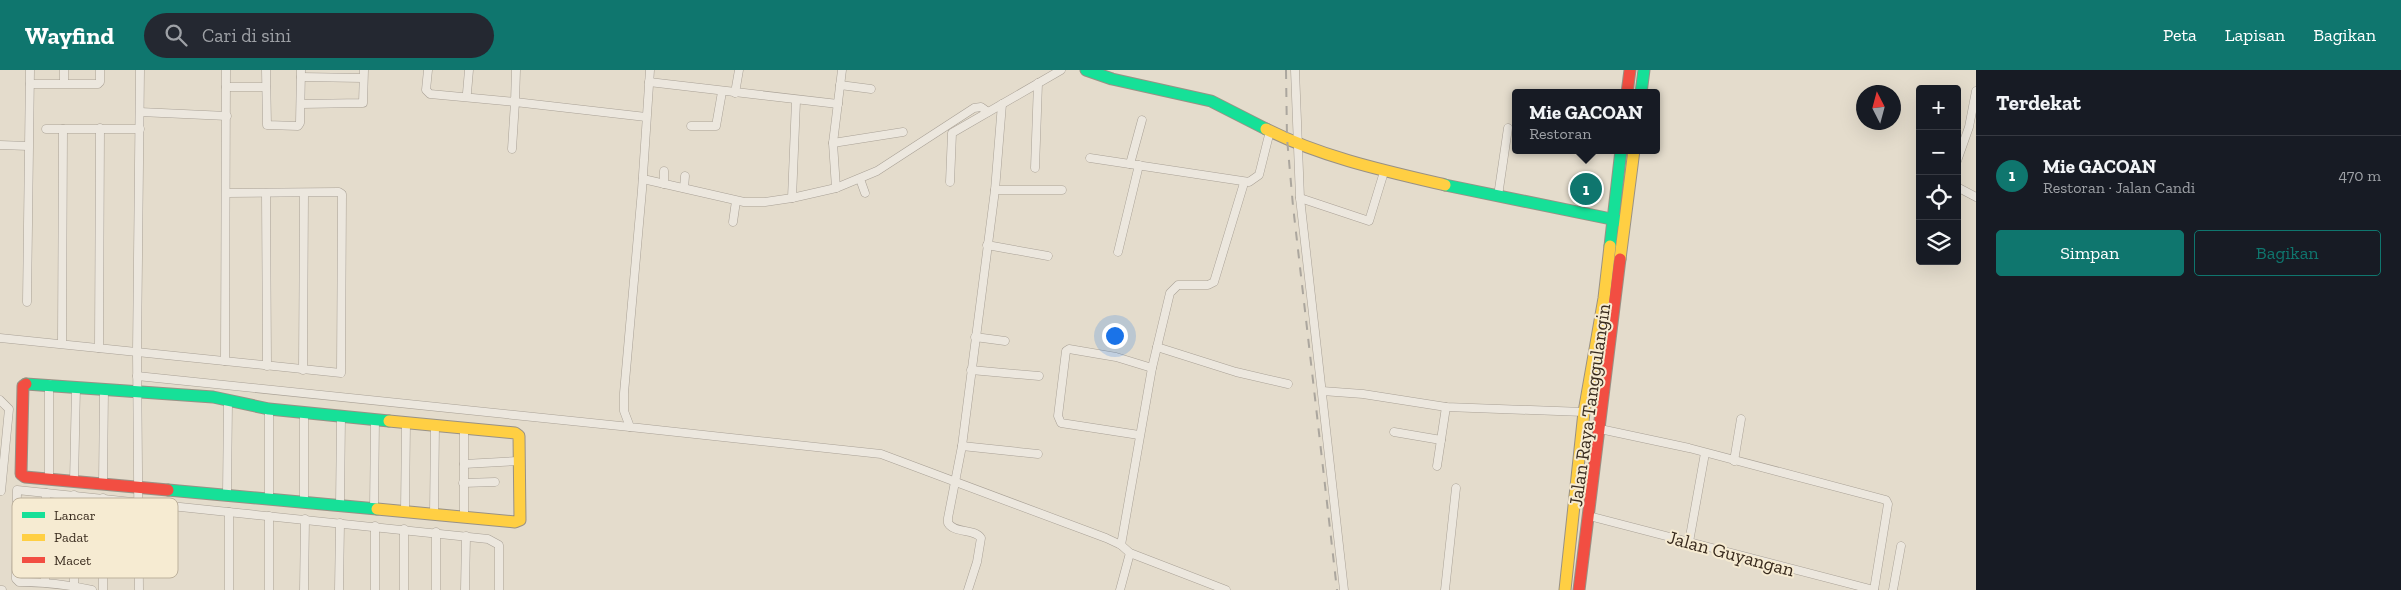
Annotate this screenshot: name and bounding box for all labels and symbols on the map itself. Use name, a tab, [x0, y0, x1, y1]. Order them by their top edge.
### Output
north arrow	[1856, 85, 1901, 130]
pin: 1	[1570, 170, 1602, 208]
street label: Jalan Raya Tanggulangin	[1564, 302, 1615, 508]
your location	[1102, 323, 1128, 349]
legend	[12, 498, 178, 578]
text: Lancar	[54, 507, 96, 524]
street label: Jalan Guyangan	[1665, 525, 1797, 582]
text: Padat	[54, 529, 89, 546]
text: Macet	[54, 552, 92, 569]

